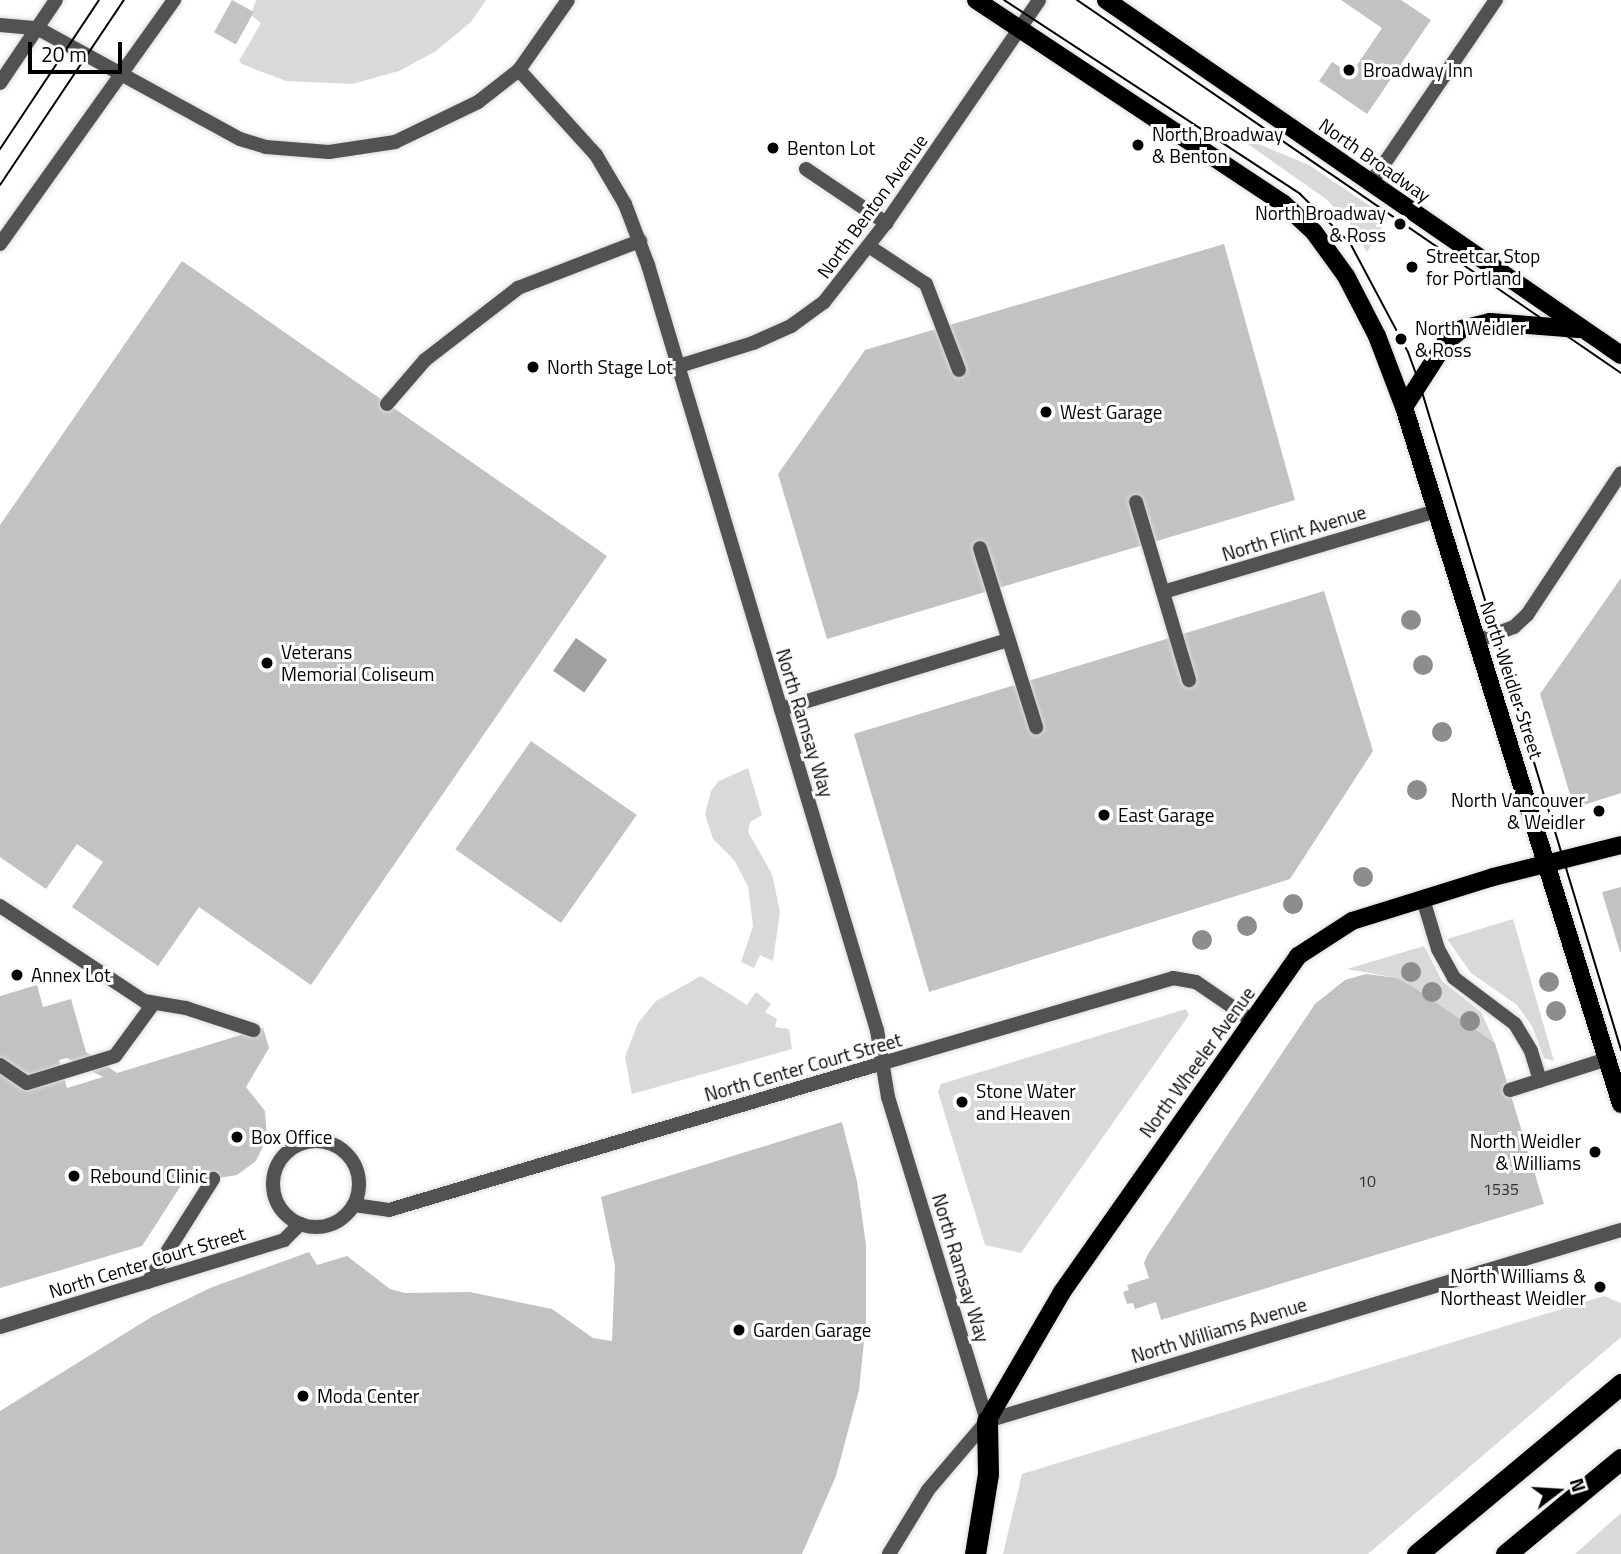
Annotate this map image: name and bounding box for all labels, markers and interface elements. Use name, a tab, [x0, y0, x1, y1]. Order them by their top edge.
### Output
scale bar	[32, 28, 126, 72]
text: 20 m	[41, 38, 87, 70]
place label: Broadway Inn	[1363, 59, 1473, 81]
marker: Broadway Inn	[1341, 62, 1357, 78]
street label: North Broadway	[1315, 113, 1435, 207]
place label: North Broadway & Benton	[1152, 123, 1283, 167]
street label: North Benton Avenue	[812, 130, 932, 282]
place label: Benton Lot	[787, 137, 875, 159]
marker: North Broadway & Benton	[1130, 137, 1146, 153]
marker: Benton Lot	[765, 140, 781, 156]
place label: North Broadway & Ross	[1255, 202, 1386, 246]
marker: North Broadway & Ross	[1392, 216, 1408, 232]
place label: Streetcar Stop for Portland	[1426, 245, 1540, 289]
marker: Streetcar Stop for Portland	[1404, 259, 1420, 275]
place label: North Weidler & Ross	[1415, 317, 1526, 361]
marker: North Weidler & Ross	[1393, 331, 1409, 347]
place label: North Stage Lot	[547, 356, 673, 378]
marker: North Stage Lot	[525, 359, 541, 375]
place label: West Garage	[1060, 401, 1162, 423]
marker: West Garage	[1038, 404, 1054, 420]
street label: North Flint Avenue	[1219, 500, 1369, 566]
street label: North Weidler Street	[1476, 598, 1548, 762]
place label: Veterans Memorial Coliseum	[281, 641, 434, 685]
street label: North Ramsay Way	[772, 646, 838, 800]
marker: Veterans Memorial Coliseum	[259, 655, 275, 671]
place label: North Vancouver & Weidler	[1451, 789, 1585, 833]
marker: North Vancouver & Weidler	[1591, 803, 1607, 819]
place label: East Garage	[1118, 804, 1214, 826]
marker: East Garage	[1096, 807, 1112, 823]
place label: Annex Lot	[31, 964, 111, 986]
marker: Annex Lot	[9, 967, 25, 983]
street label: North Wheeler Avenue	[1135, 982, 1259, 1142]
street label: North Center Court Street	[702, 1028, 904, 1106]
place label: Stone Water and Heaven	[976, 1080, 1076, 1124]
marker: Stone Water and Heaven	[954, 1094, 970, 1110]
place label: Box Office	[251, 1126, 332, 1148]
marker: Box Office	[229, 1129, 245, 1145]
place label: North Weidler & Williams	[1470, 1130, 1581, 1174]
marker: North Weidler & Williams	[1587, 1144, 1603, 1160]
place label: Rebound Clinic	[90, 1165, 207, 1187]
marker: Rebound Clinic	[64, 1166, 84, 1186]
house number: 10	[1358, 1171, 1376, 1191]
house number: 1535	[1483, 1179, 1519, 1199]
street label: North Ramsay Way	[928, 1191, 994, 1345]
street label: North Center Court Street	[46, 1221, 248, 1303]
place label: North Williams & Northeast Weidler	[1440, 1265, 1586, 1309]
marker: North Williams & Northeast Weidler	[1592, 1279, 1608, 1295]
street label: North Williams Avenue	[1129, 1292, 1309, 1368]
place label: Garden Garage	[753, 1319, 871, 1341]
marker: Garden Garage	[731, 1322, 747, 1338]
place label: Moda Center	[317, 1385, 419, 1407]
marker: Moda Center	[295, 1388, 311, 1404]
north arrow	[1523, 1456, 1593, 1526]
text: N	[1563, 1474, 1594, 1495]

